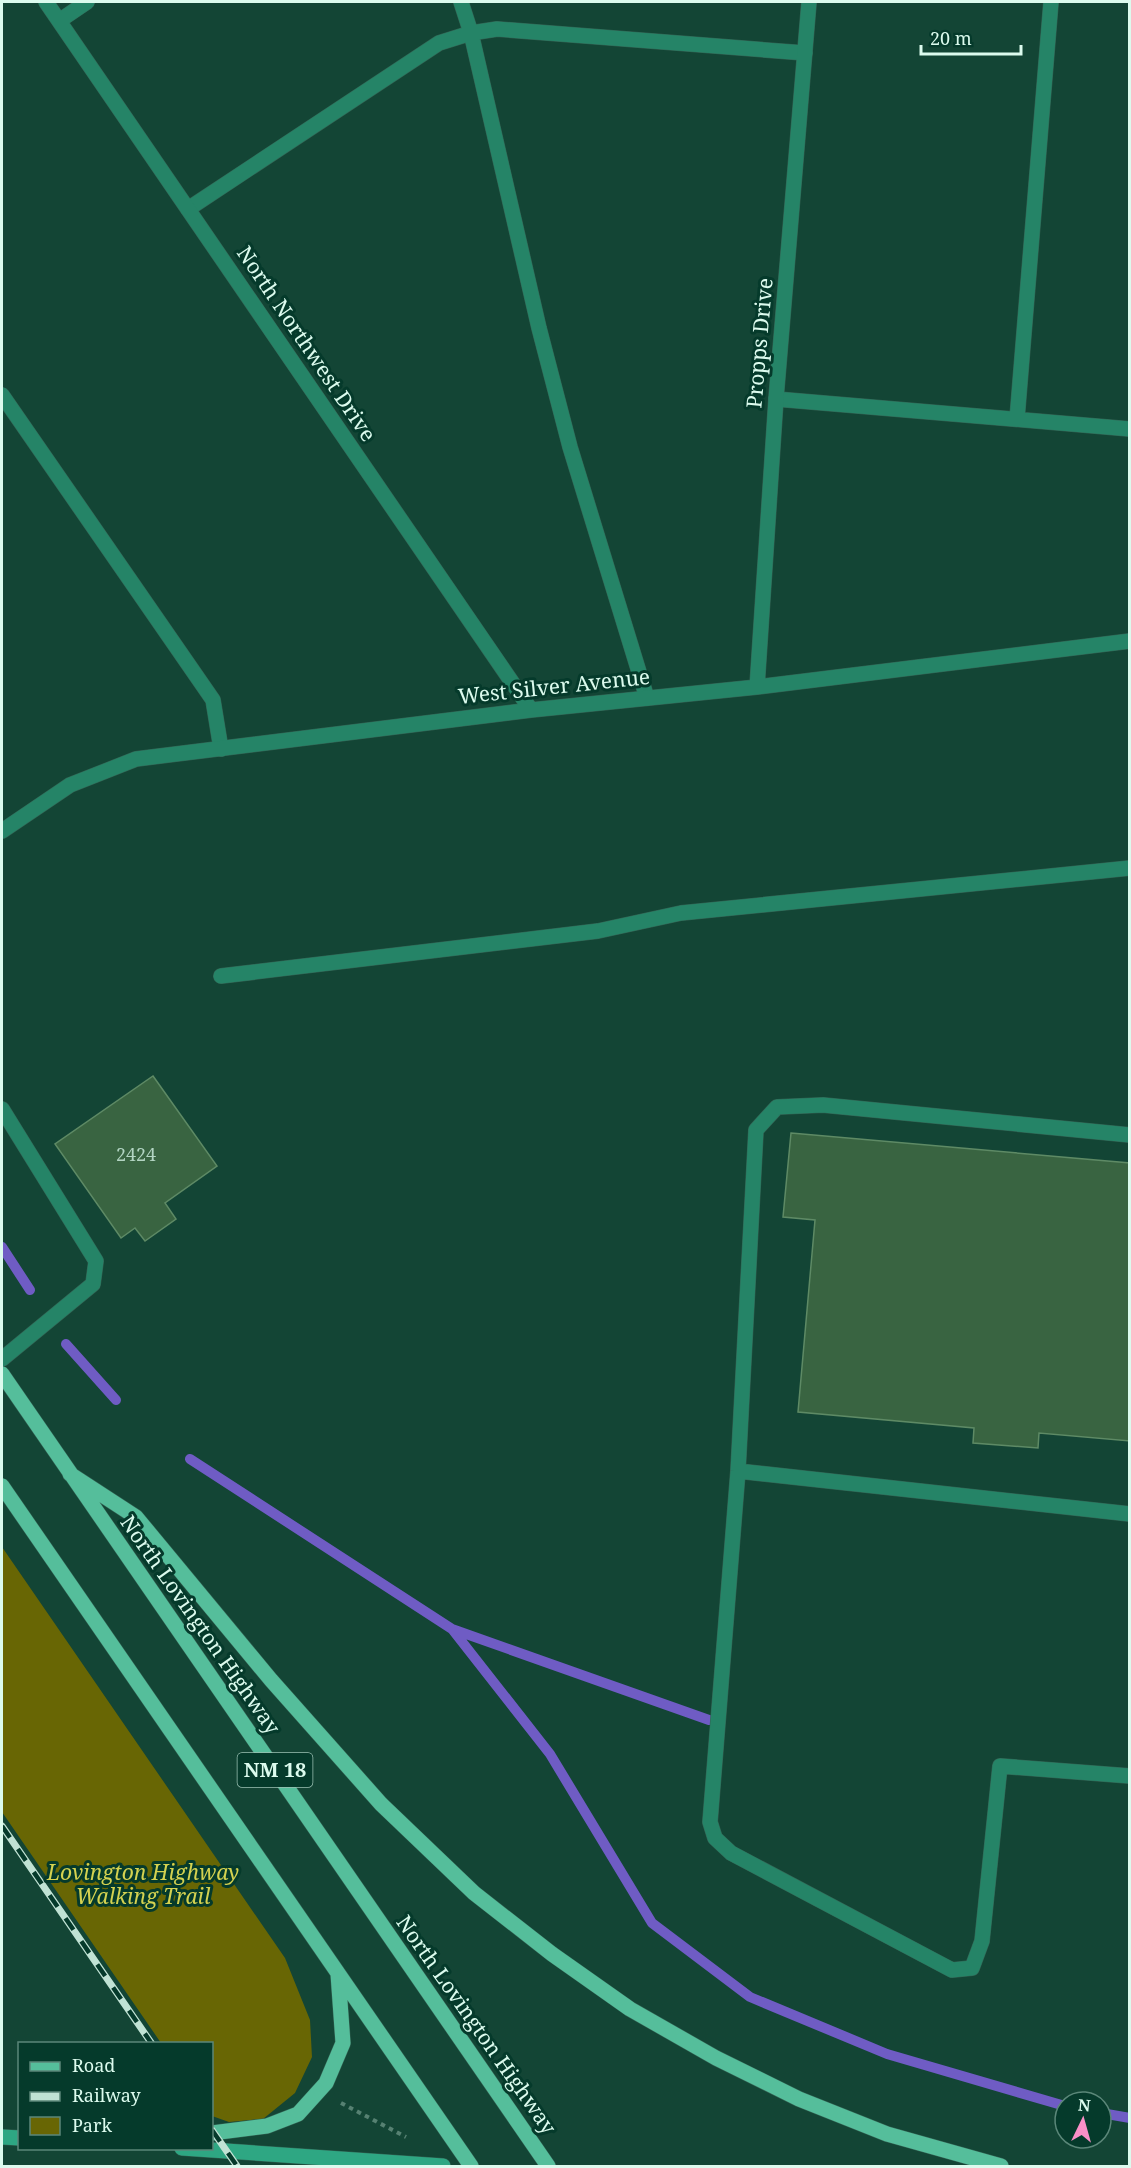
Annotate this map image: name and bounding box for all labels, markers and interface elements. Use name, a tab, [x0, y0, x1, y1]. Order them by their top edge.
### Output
scale bar	[921, 18, 1022, 56]
text: 20 m	[930, 26, 972, 50]
street label: North Northwest Drive	[231, 240, 383, 447]
street label: Propps Drive	[739, 277, 779, 409]
street label: West Silver Avenue	[457, 662, 651, 710]
house number: 2424	[116, 1142, 156, 1166]
street label: North Lovington Highway	[114, 1509, 287, 1739]
road number: NM 18	[238, 1753, 312, 1787]
park label: Lovington Highway Walking Trail	[46, 1858, 239, 1910]
street label: North Lovington Highway	[390, 1909, 563, 2139]
legend	[18, 2042, 213, 2150]
text: Road	[72, 2053, 115, 2077]
text: Railway	[72, 2083, 142, 2107]
north arrow	[1053, 2090, 1113, 2150]
text: N	[1077, 2094, 1092, 2117]
text: Park	[72, 2113, 112, 2137]

